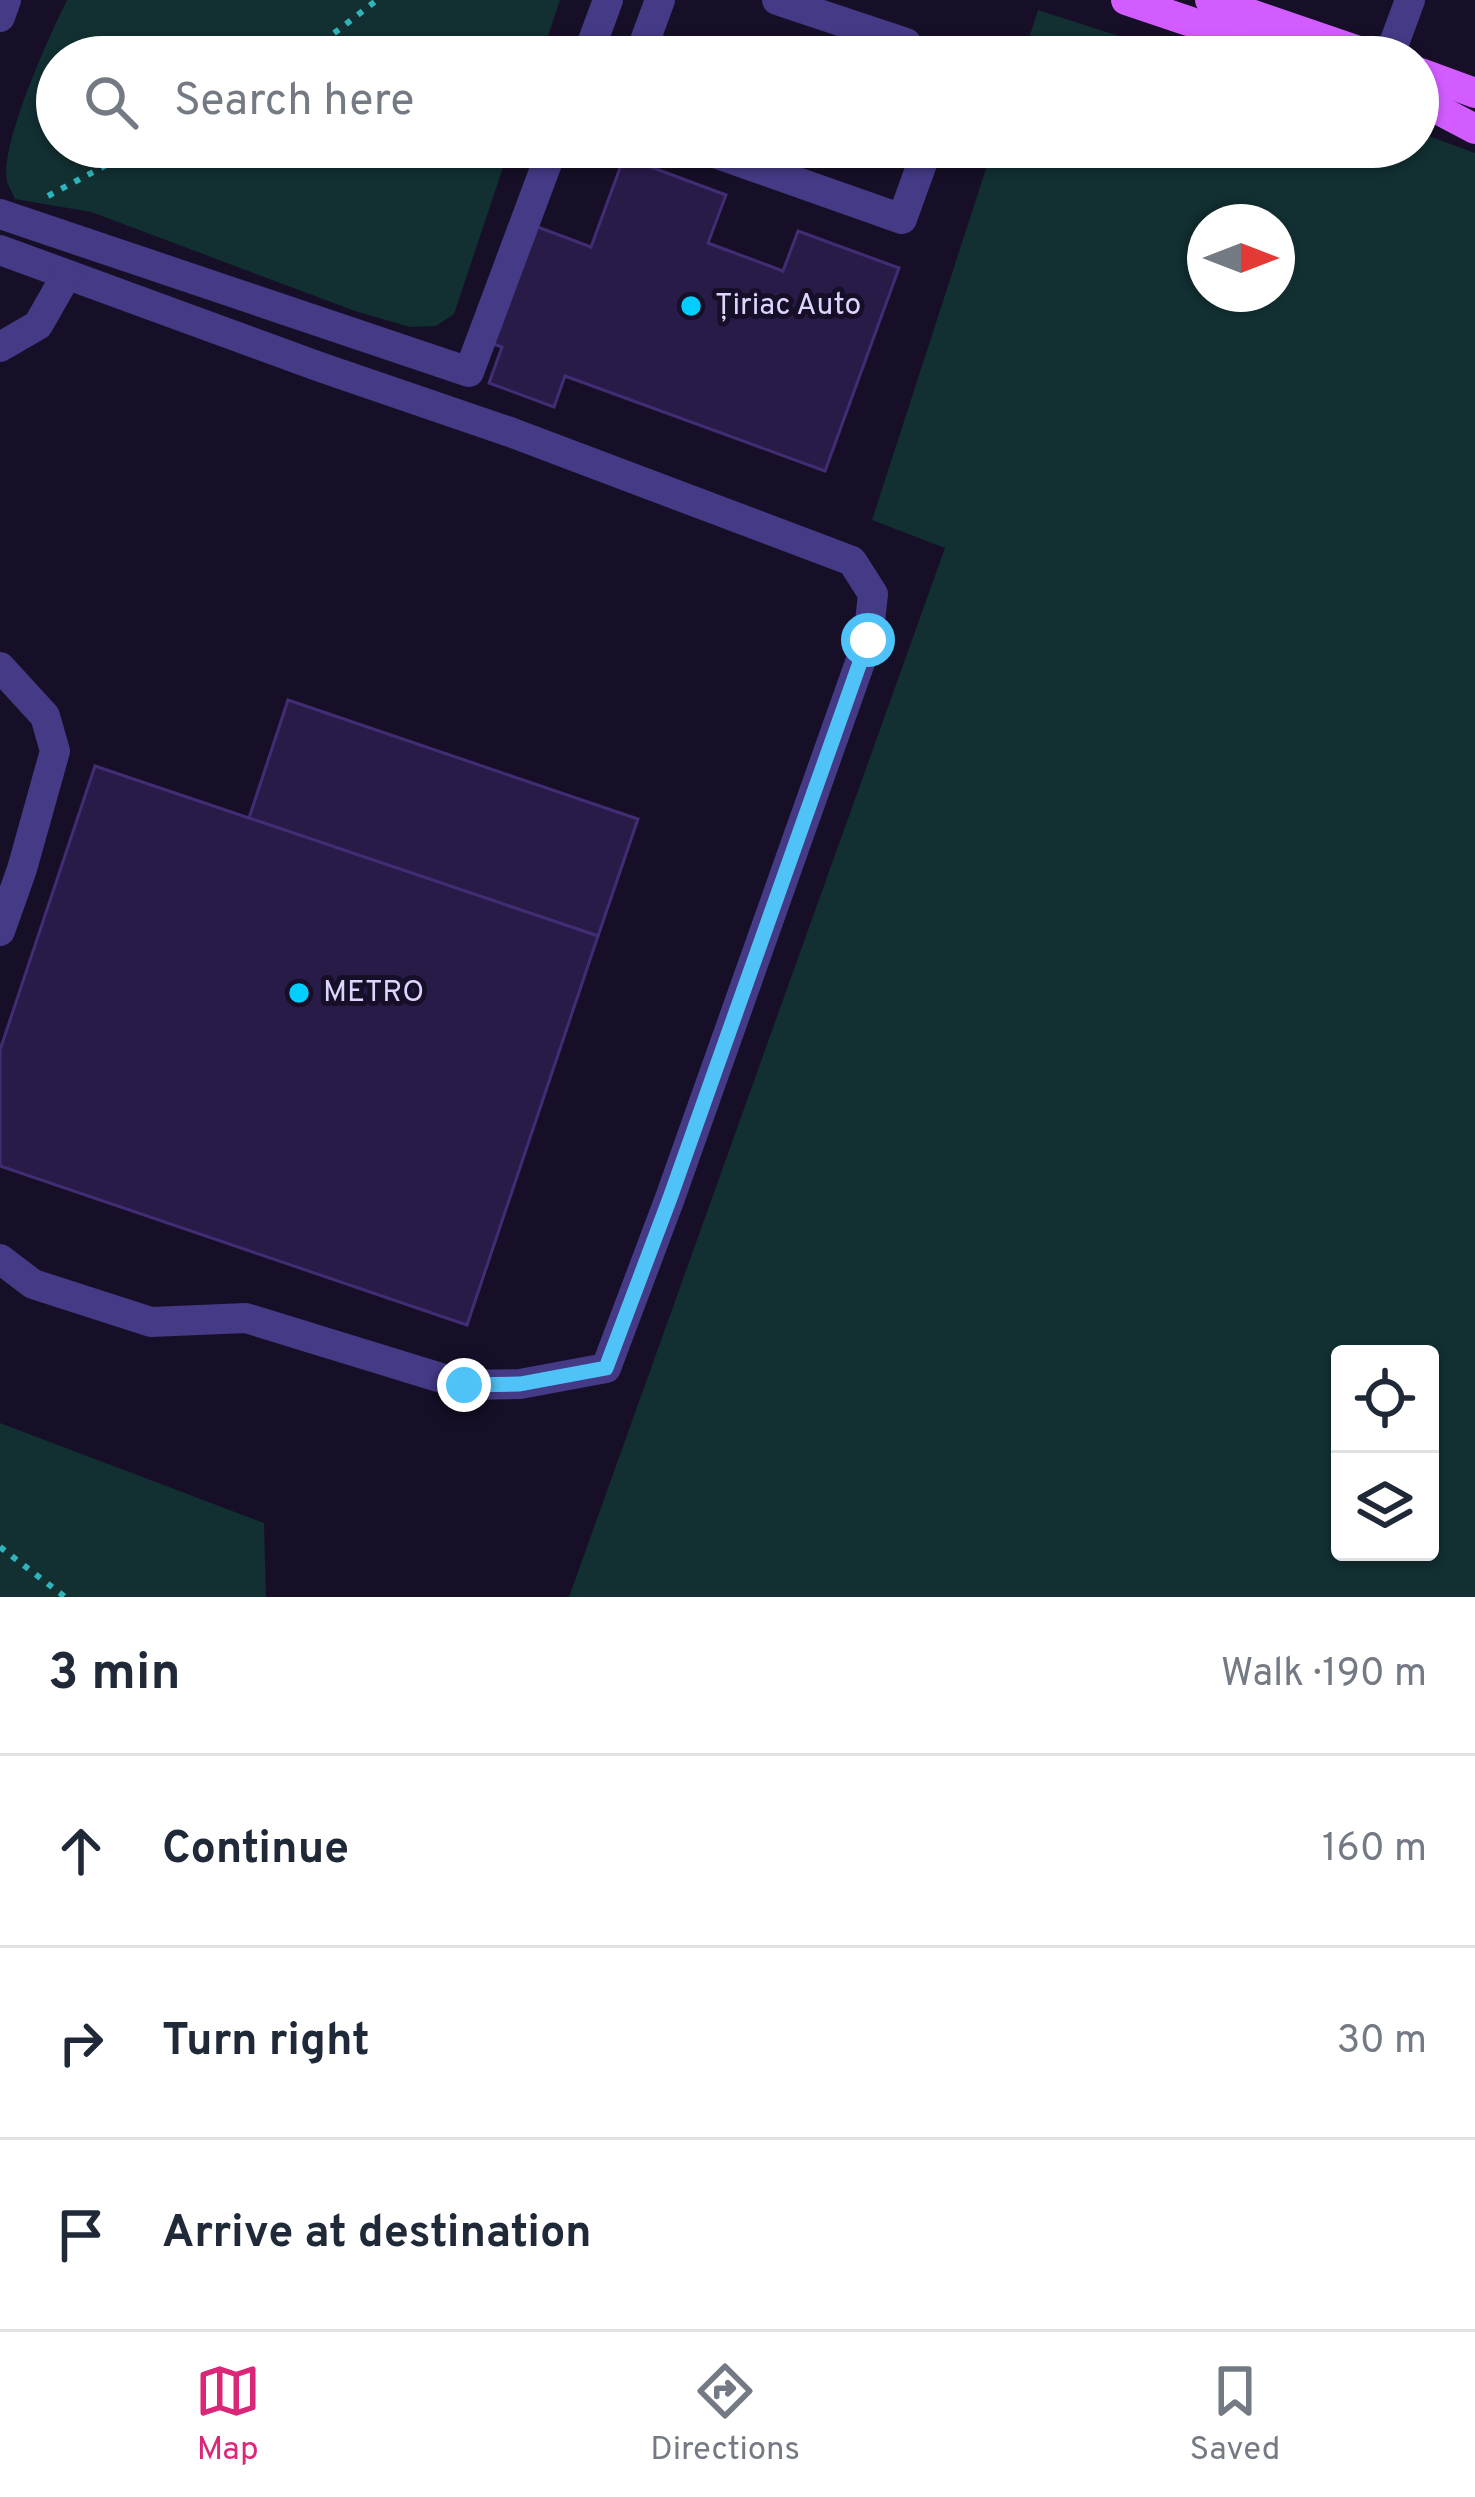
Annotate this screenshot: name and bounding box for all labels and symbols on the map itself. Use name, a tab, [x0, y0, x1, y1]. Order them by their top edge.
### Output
north arrow	[1187, 204, 1295, 312]
place label: Țiriac Auto	[715, 288, 861, 325]
marker: Țiriac Auto	[678, 293, 704, 319]
route start	[841, 613, 895, 667]
place label: METRO	[323, 975, 424, 1012]
marker: METRO	[286, 980, 312, 1006]
route end	[437, 1358, 491, 1412]

